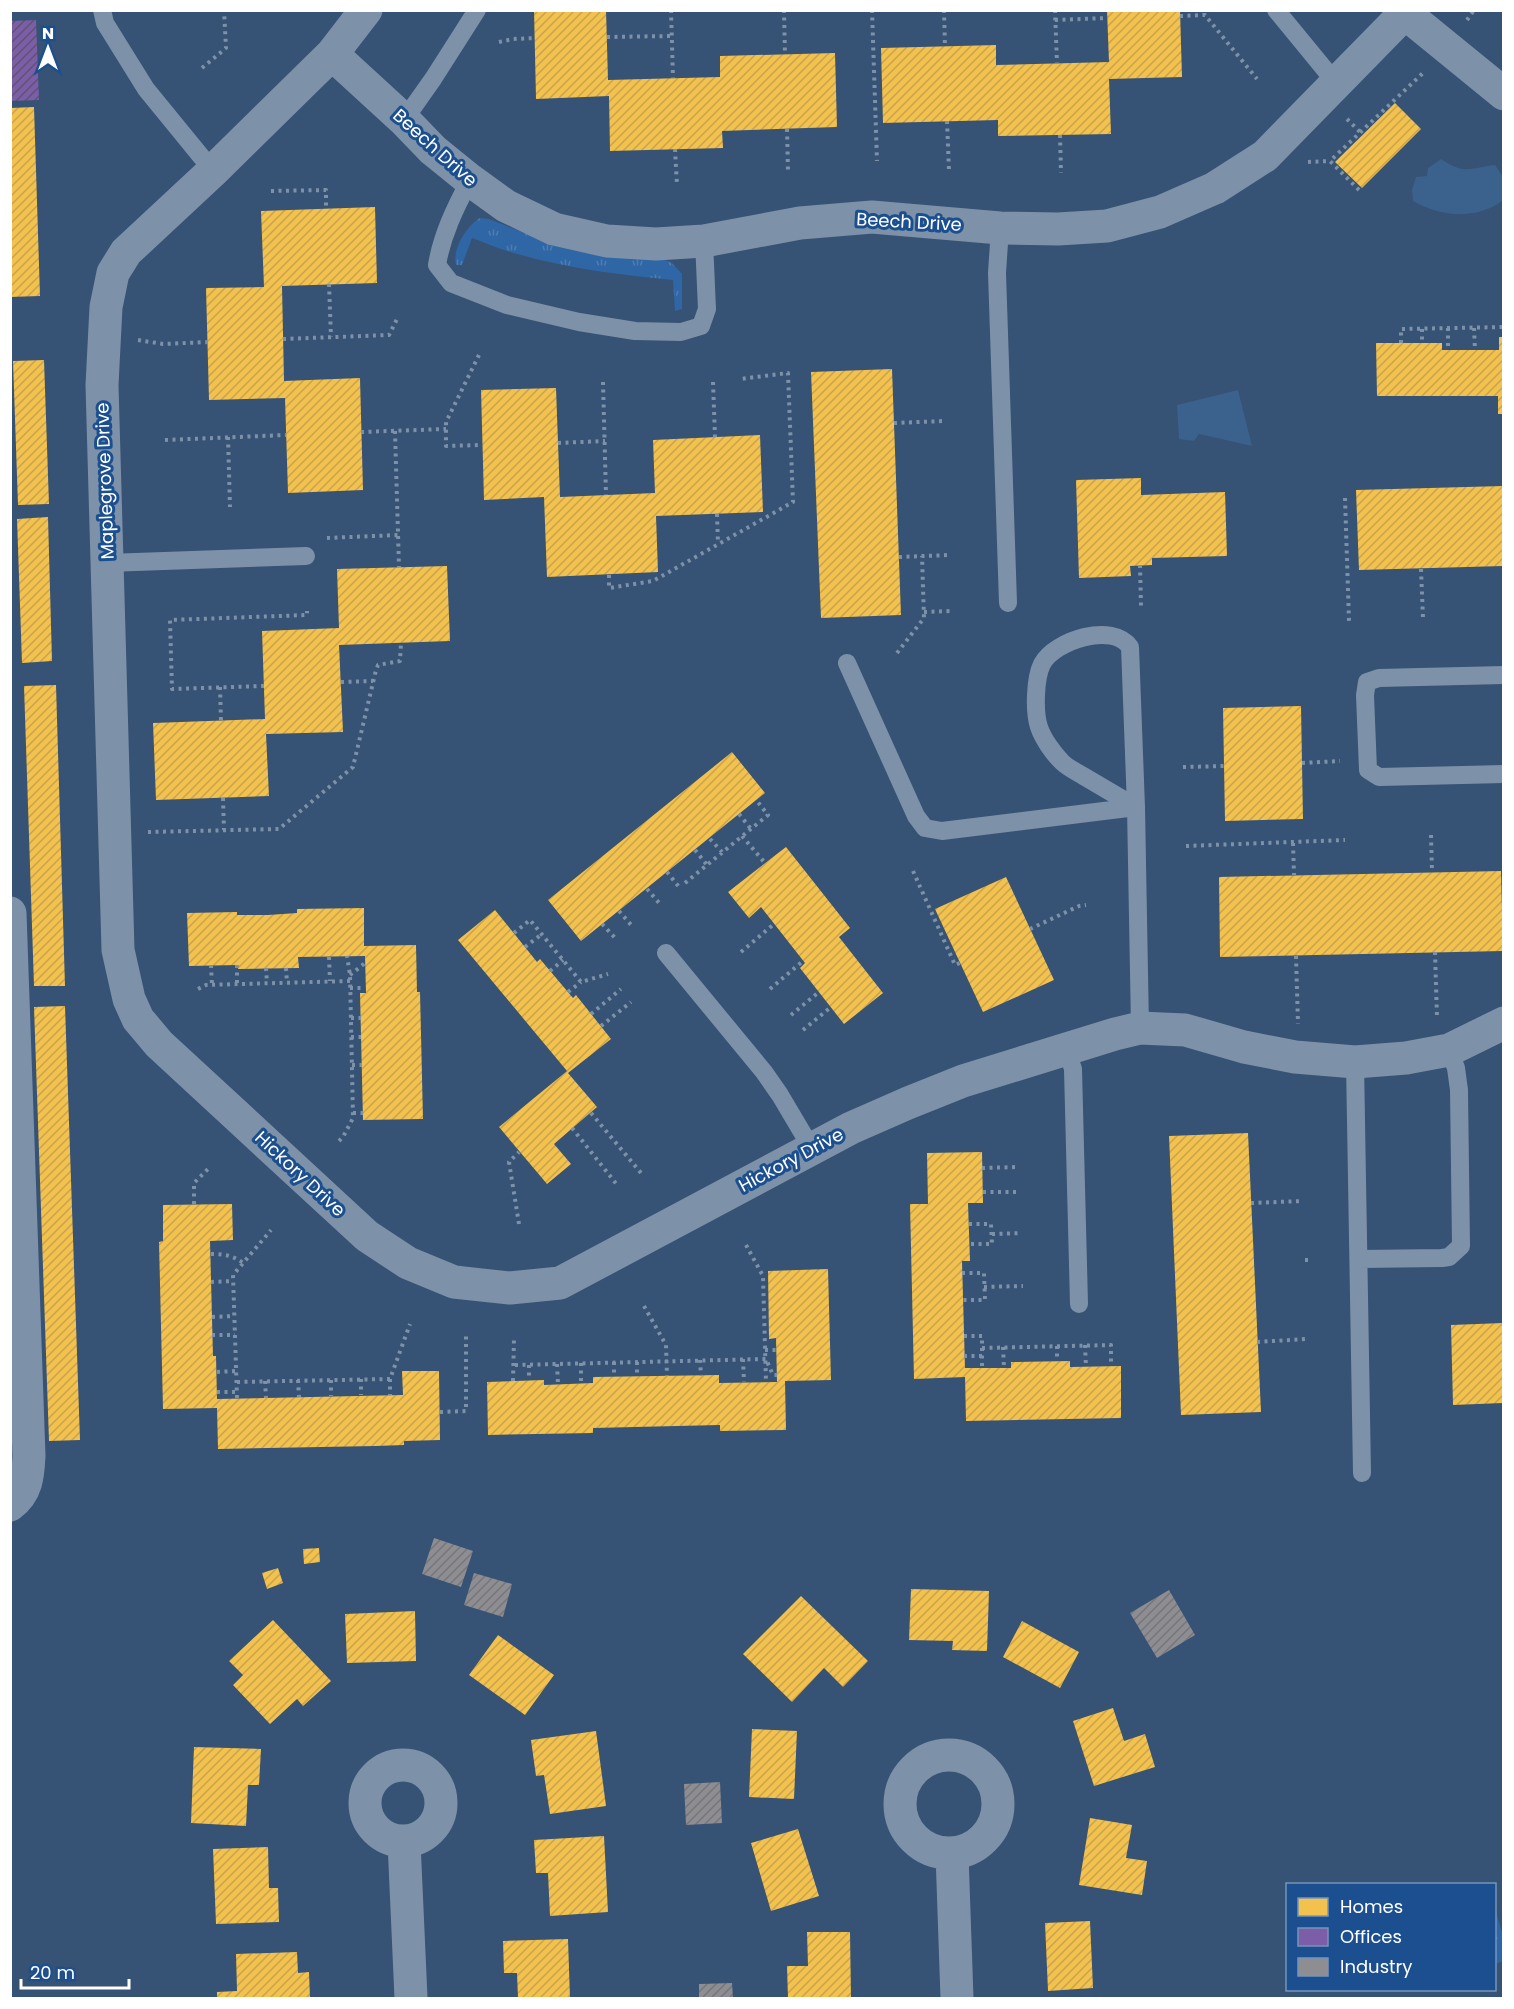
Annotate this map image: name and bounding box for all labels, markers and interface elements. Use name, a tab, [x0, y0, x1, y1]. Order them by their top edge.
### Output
north arrow	[18, 18, 78, 78]
text: N	[42, 22, 54, 45]
street label: Beech Drive	[388, 103, 483, 192]
street label: Beech Drive	[856, 206, 962, 237]
street label: Maplegrove Drive	[89, 402, 120, 560]
street label: Hickory Drive	[734, 1121, 848, 1198]
street label: Hickory Drive	[250, 1125, 351, 1222]
legend	[1286, 1883, 1496, 1991]
text: Homes	[1340, 1894, 1403, 1919]
text: Offices	[1340, 1924, 1402, 1949]
scale bar	[21, 1952, 129, 1990]
text: Industry	[1340, 1954, 1412, 1979]
text: 20 m	[30, 1960, 75, 1985]

